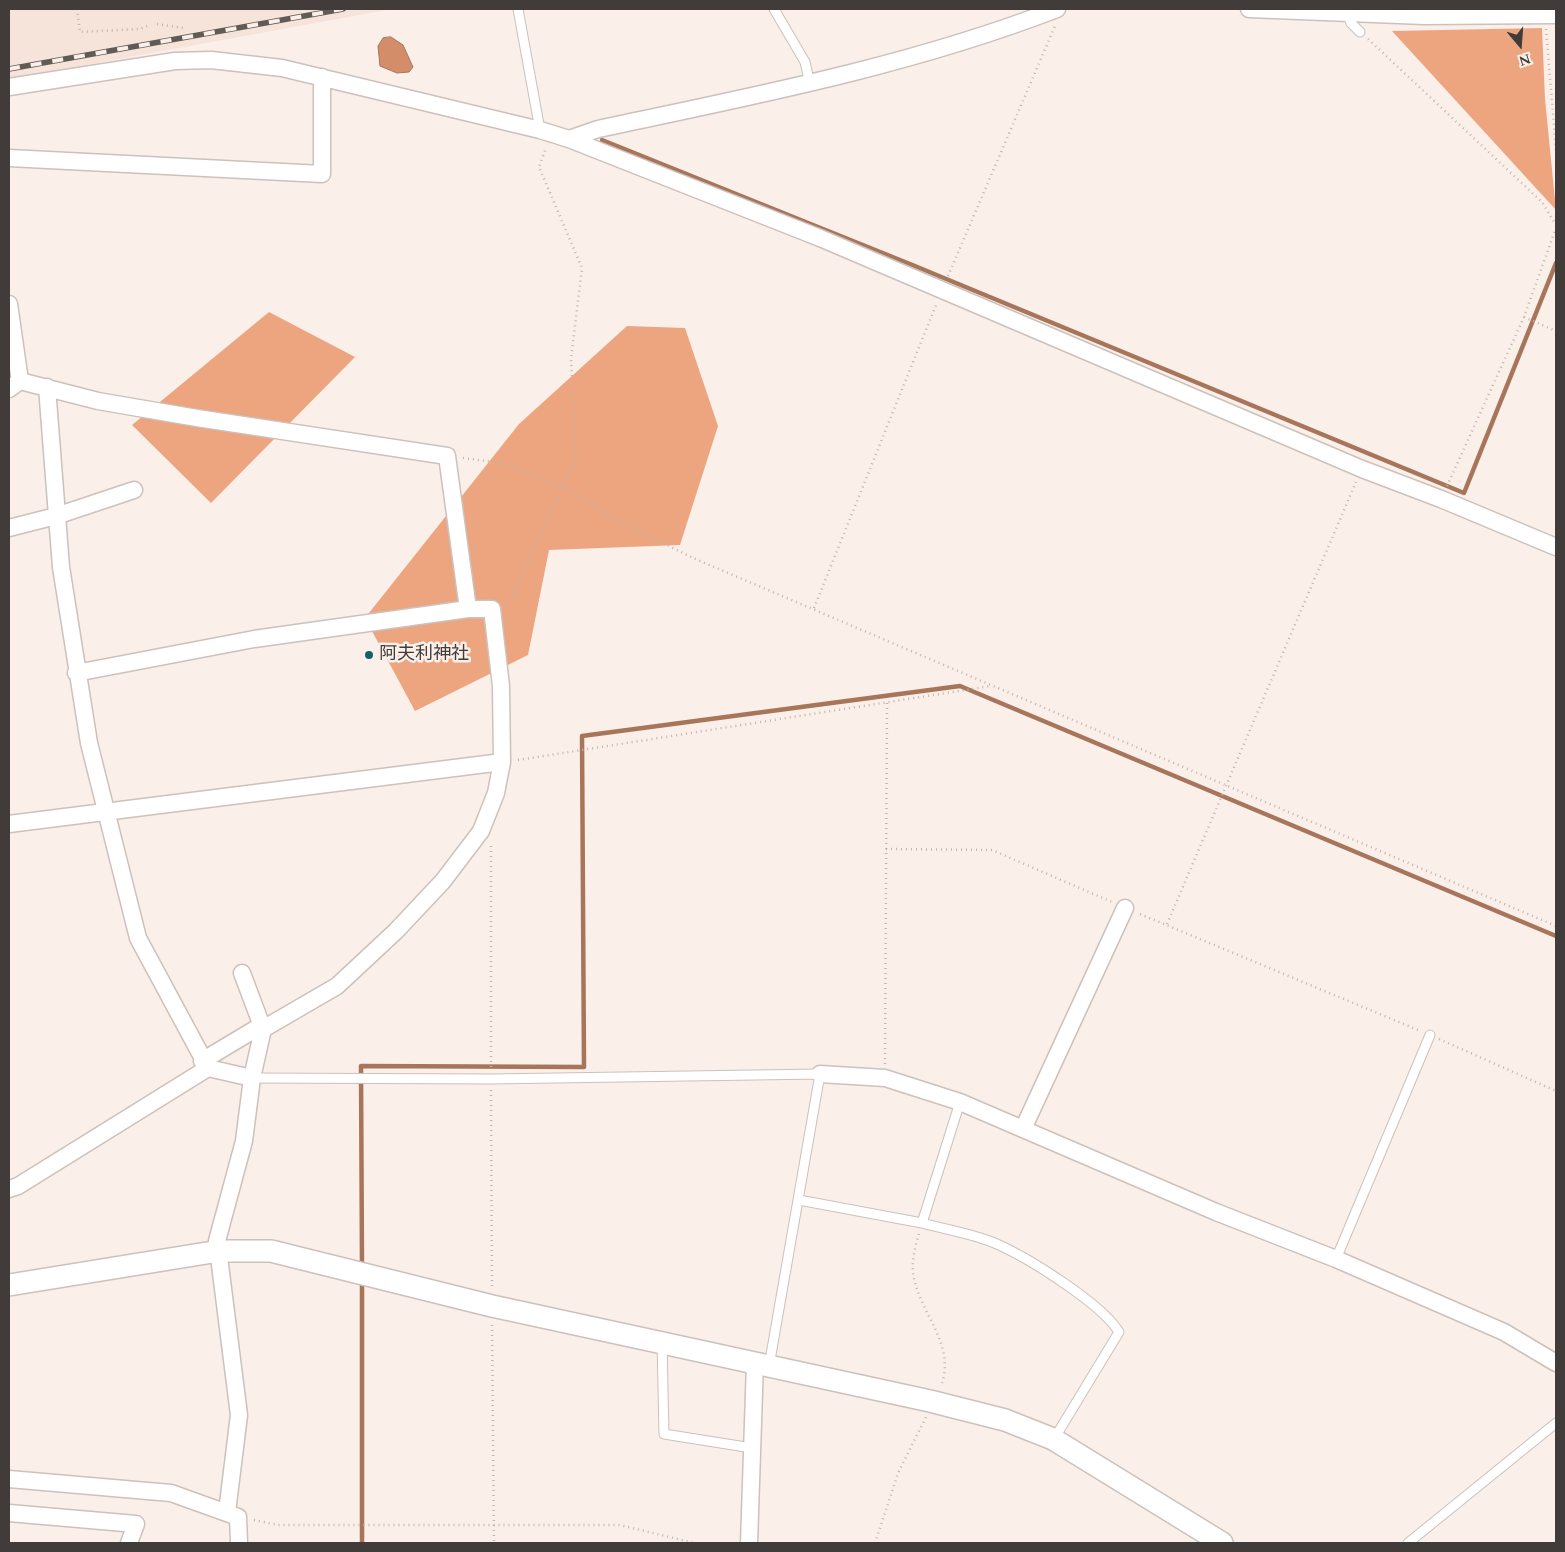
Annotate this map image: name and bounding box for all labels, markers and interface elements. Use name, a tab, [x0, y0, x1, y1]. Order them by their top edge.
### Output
north arrow	[1495, 20, 1545, 70]
text: N	[1516, 48, 1533, 71]
place label: 阿夫利神社	[379, 644, 469, 666]
marker: 阿夫利神社	[363, 649, 375, 661]

